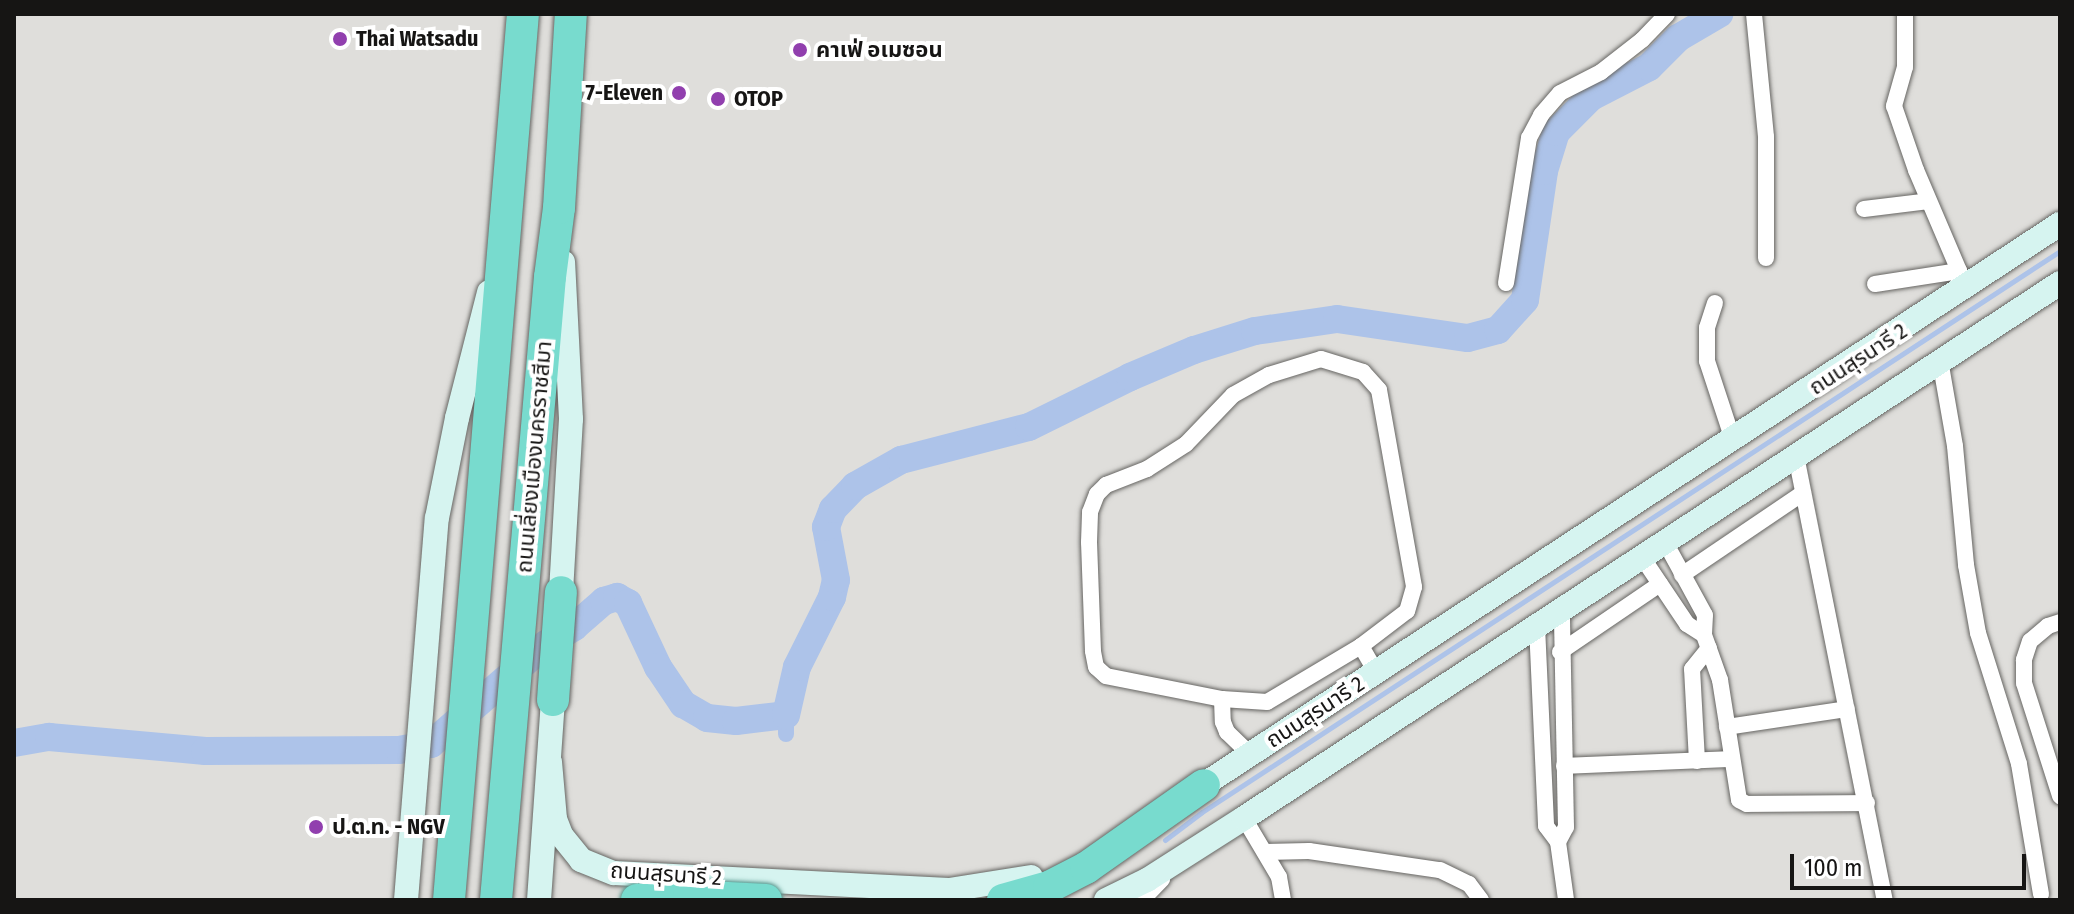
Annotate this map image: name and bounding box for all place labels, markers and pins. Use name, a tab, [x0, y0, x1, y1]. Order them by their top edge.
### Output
place label: Thai Watsadu	[356, 26, 478, 52]
marker: Thai Watsadu	[331, 30, 349, 48]
place label: คาเฟ่ อเมซอน	[816, 37, 943, 63]
marker: คาเฟ่ อเมซอน	[791, 41, 809, 59]
place label: 7-Eleven	[585, 80, 663, 106]
marker: 7-Eleven	[670, 84, 688, 102]
place label: OTOP	[734, 86, 783, 112]
marker: OTOP	[709, 90, 727, 108]
place label: ป.ต.ท. - NGV	[332, 814, 445, 840]
marker: ป.ต.ท. - NGV	[307, 818, 325, 836]

